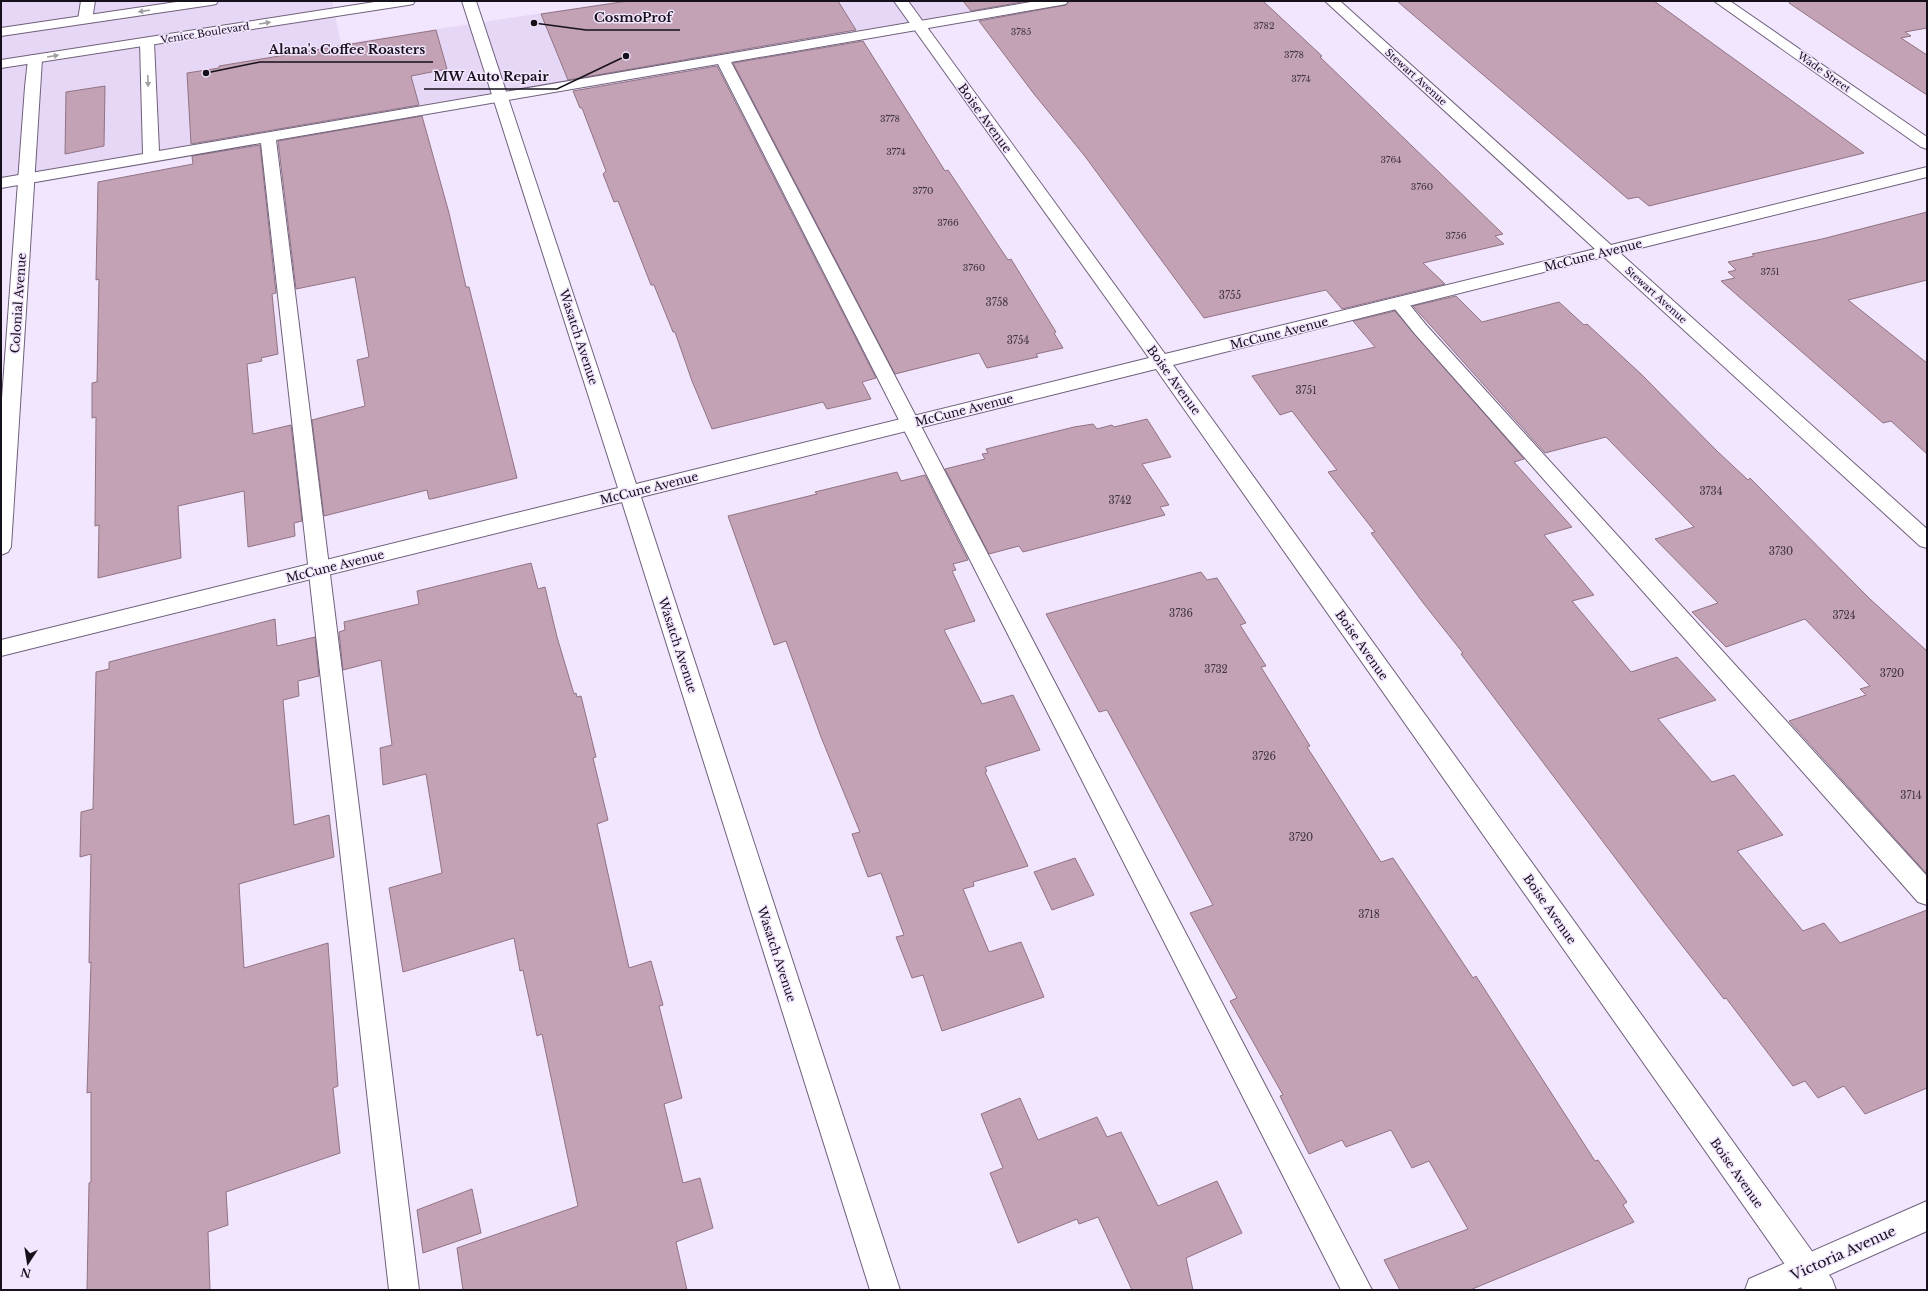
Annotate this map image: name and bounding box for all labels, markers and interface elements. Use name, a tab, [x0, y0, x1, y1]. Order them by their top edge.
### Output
callout: CosmoProf	[586, 5, 680, 30]
one-way arrow	[138, 8, 150, 14]
text: CosmoProf	[594, 9, 673, 26]
street label: Venice Boulevard	[159, 20, 251, 47]
one-way arrow	[259, 20, 271, 26]
house number: 3782	[1253, 20, 1275, 31]
house number: 3785	[1011, 26, 1031, 37]
callout: Alana's Coffee Roasters	[260, 37, 433, 62]
text: Alana's Coffee Roasters	[268, 41, 425, 58]
street label: Stewart Avenue	[1382, 46, 1450, 108]
street label: Wade Street	[1794, 48, 1853, 95]
house number: 3778	[1284, 49, 1304, 60]
one-way arrow	[47, 53, 59, 59]
callout: MW Auto Repair	[424, 64, 557, 89]
text: MW Auto Repair	[433, 68, 549, 85]
house number: 3774	[1291, 73, 1311, 84]
one-way arrow	[145, 75, 151, 88]
street label: Boise Avenue	[955, 80, 1015, 156]
house number: 3778	[880, 113, 900, 124]
house number: 3774	[886, 146, 906, 157]
house number: 3764	[1380, 154, 1402, 165]
house number: 3760	[1411, 181, 1433, 192]
house number: 3770	[912, 185, 934, 196]
house number: 3766	[937, 217, 959, 228]
house number: 3756	[1446, 230, 1467, 241]
street label: McCune Avenue	[1542, 236, 1644, 274]
street label: Colonial Avenue	[7, 252, 29, 354]
house number: 3760	[963, 262, 985, 273]
street label: Stewart Avenue	[1622, 264, 1690, 326]
house number: 3751	[1760, 266, 1780, 277]
street label: Wasatch Avenue	[556, 286, 602, 387]
house number: 3755	[1219, 289, 1242, 302]
house number: 3758	[986, 296, 1008, 309]
street label: McCune Avenue	[1228, 314, 1330, 352]
house number: 3754	[1007, 334, 1029, 347]
street label: Boise Avenue	[1144, 342, 1204, 418]
house number: 3751	[1295, 384, 1317, 397]
street label: McCune Avenue	[913, 391, 1015, 429]
street label: McCune Avenue	[598, 469, 700, 507]
house number: 3734	[1699, 485, 1723, 498]
house number: 3742	[1109, 494, 1132, 507]
house number: 3730	[1769, 545, 1793, 558]
street label: McCune Avenue	[284, 547, 386, 585]
street label: Wasatch Avenue	[655, 594, 701, 695]
house number: 3736	[1169, 607, 1193, 620]
street label: Boise Avenue	[1332, 607, 1392, 683]
house number: 3724	[1832, 609, 1856, 622]
house number: 3732	[1204, 663, 1228, 676]
house number: 3720	[1880, 667, 1904, 680]
house number: 3726	[1252, 750, 1276, 763]
house number: 3714	[1900, 789, 1922, 802]
house number: 3720	[1289, 831, 1313, 844]
street label: Boise Avenue	[1520, 871, 1580, 947]
street label: Wasatch Avenue	[754, 903, 800, 1004]
house number: 3718	[1358, 908, 1380, 921]
street label: Boise Avenue	[1707, 1135, 1767, 1211]
street label: Victoria Avenue	[1787, 1222, 1898, 1285]
north arrow	[8, 1243, 48, 1283]
text: N	[19, 1265, 32, 1281]

